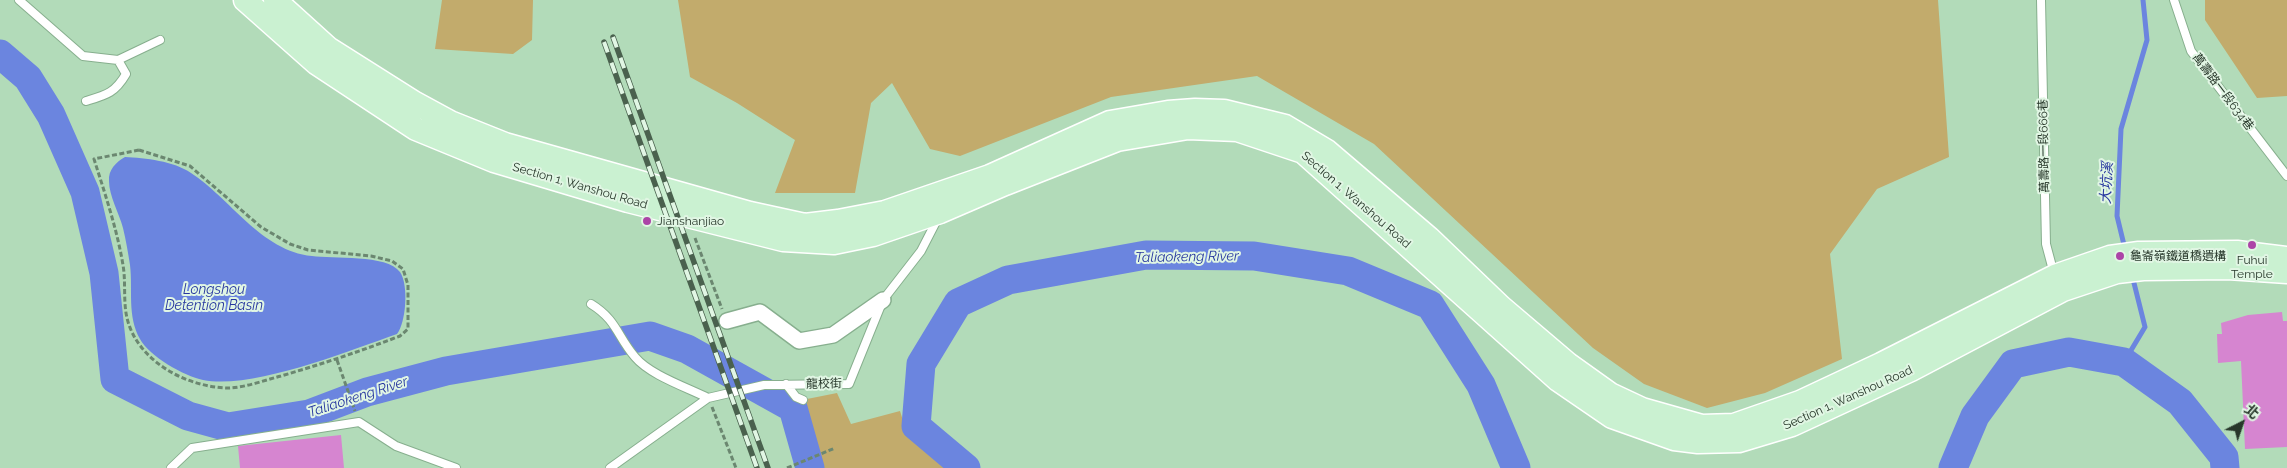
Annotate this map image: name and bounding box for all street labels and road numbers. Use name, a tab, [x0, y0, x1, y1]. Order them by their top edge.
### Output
street label: 萬壽路一段634巷	[2190, 51, 2256, 133]
street label: 萬壽路一段666巷	[2036, 99, 2052, 193]
street label: Section 1, Wanshou Road	[1298, 149, 1414, 251]
street label: Section 1, Wanshou Road	[511, 160, 649, 212]
street label: Section 1, Wanshou Road	[1781, 363, 1915, 433]
street label: 龍校街	[806, 376, 842, 392]

